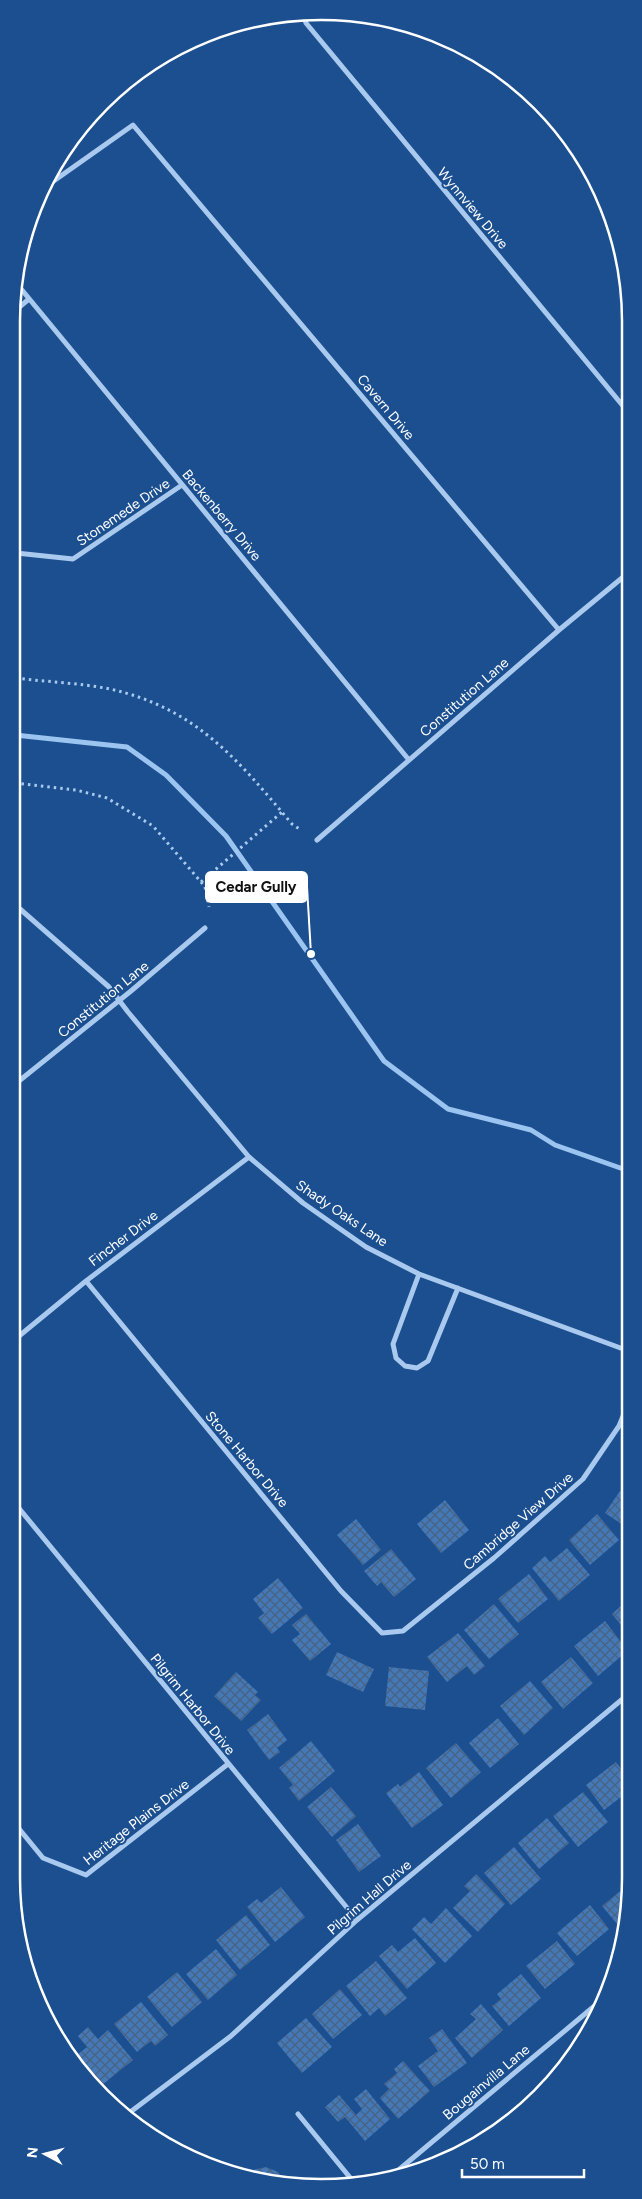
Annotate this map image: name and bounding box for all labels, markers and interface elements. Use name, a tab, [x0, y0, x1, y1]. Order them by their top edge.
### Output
street label: Wynnview Drive	[434, 164, 512, 253]
street label: Cavern Drive	[353, 371, 418, 444]
street label: Backenberry Drive	[179, 466, 265, 565]
street label: Stonemede Drive	[73, 475, 173, 550]
street label: Constitution Lane	[416, 654, 512, 741]
callout: Cedar Gully	[206, 872, 307, 902]
text: Cedar Gully	[215, 878, 297, 896]
street label: Constitution Lane	[54, 957, 152, 1041]
street label: Shady Oaks Lane	[293, 1176, 391, 1251]
street label: Fincher Drive	[85, 1207, 162, 1270]
street label: Stone Harbor Drive	[201, 1408, 292, 1511]
street label: Cambridge View Drive	[460, 1469, 577, 1574]
street label: Pilgrim Harbor Drive	[147, 1650, 239, 1759]
street label: Heritage Plains Drive	[80, 1776, 193, 1869]
street label: Pilgrim Hall Drive	[324, 1856, 415, 1938]
street label: Bougainvilla Lane	[440, 2041, 533, 2124]
north arrow	[20, 2129, 70, 2179]
text: N	[23, 2146, 42, 2159]
scale bar	[462, 2146, 584, 2178]
text: 50 m	[470, 2155, 505, 2173]

